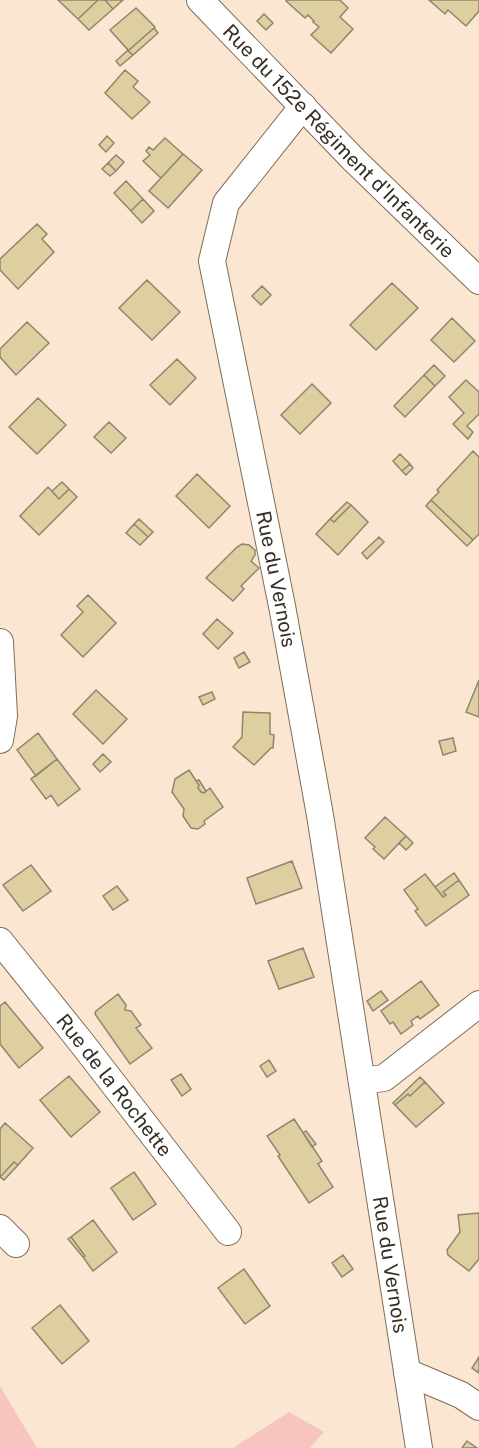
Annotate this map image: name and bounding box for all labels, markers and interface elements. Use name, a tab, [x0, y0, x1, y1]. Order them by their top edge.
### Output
street label: Rue du 152e Régiment d'Infanterie	[218, 19, 460, 263]
street label: Rue du Vernois	[251, 509, 301, 649]
street label: Rue de la Rochette	[51, 1009, 177, 1161]
street label: Rue du Vernois	[368, 1194, 413, 1335]

